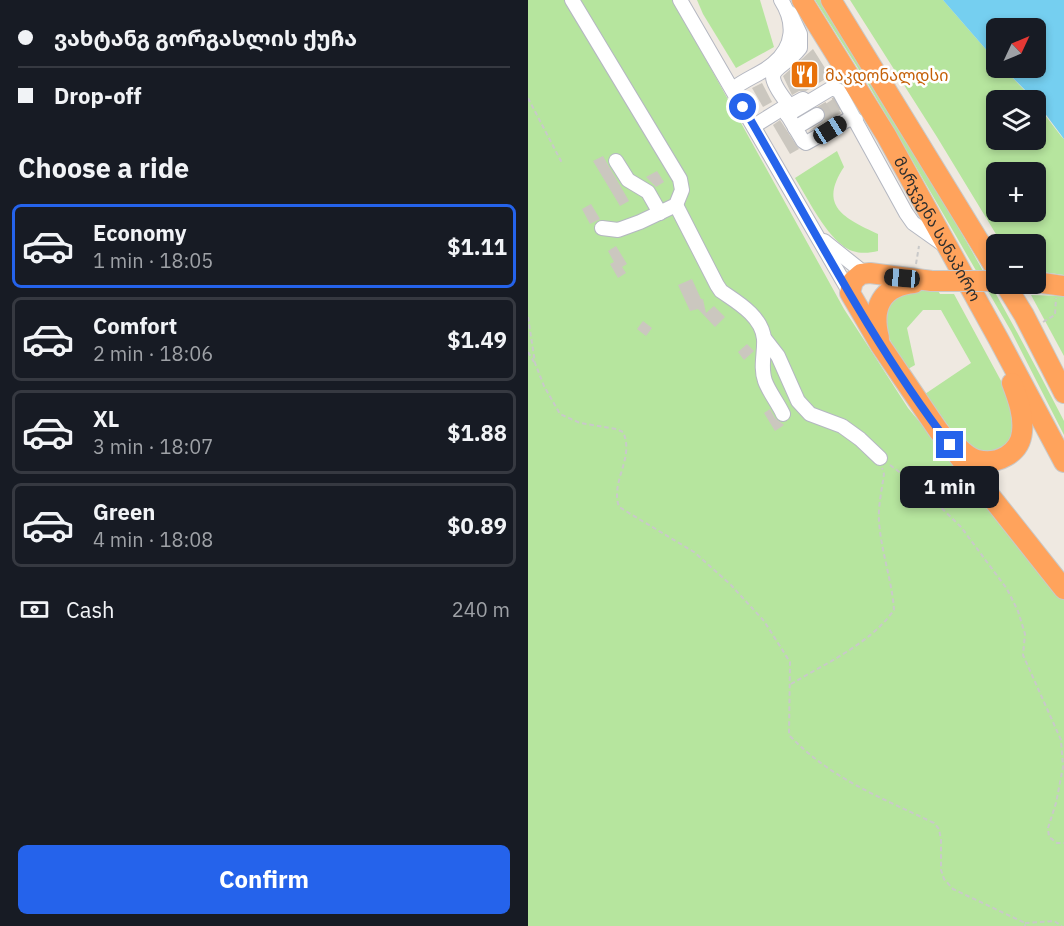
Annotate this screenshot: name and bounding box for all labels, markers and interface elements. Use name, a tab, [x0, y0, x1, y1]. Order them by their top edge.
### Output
north arrow	[986, 18, 1046, 78]
map controls	[986, 18, 1046, 294]
text: ვახტანგ გორგასლის ქუჩა	[54, 23, 357, 52]
restaurant icon: მაკდონალდსი	[788, 59, 820, 91]
place label: მაკდონალდსი	[825, 65, 948, 86]
text: Drop-off	[54, 81, 141, 110]
button: layers	[986, 90, 1046, 150]
route start	[729, 93, 756, 120]
car	[810, 113, 850, 147]
text: Choose a ride	[18, 150, 189, 185]
street label: მარჯვენა სანაპირო	[890, 153, 986, 305]
button: +	[986, 162, 1046, 222]
text: Economy	[93, 218, 187, 247]
icon: car	[21, 219, 75, 273]
text: $1.11	[447, 232, 507, 261]
button: −	[986, 234, 1046, 294]
text: 1 min · 18:05	[93, 247, 213, 274]
car	[883, 267, 921, 289]
text: Comfort	[93, 311, 177, 340]
icon: car	[21, 312, 75, 366]
text: $1.49	[447, 325, 507, 354]
text: 2 min · 18:06	[93, 340, 213, 367]
text: XL	[93, 404, 119, 433]
icon: car	[21, 405, 75, 459]
text: $1.88	[447, 418, 507, 447]
route end	[936, 431, 963, 458]
text: 3 min · 18:07	[93, 433, 213, 460]
callout: 1 min	[900, 466, 1000, 508]
text: 1 min	[923, 473, 976, 500]
text: Green	[93, 497, 155, 526]
icon: car	[21, 498, 75, 552]
text: $0.89	[447, 511, 507, 540]
text: 4 min · 18:08	[93, 526, 213, 553]
icon: cash	[18, 593, 51, 626]
text: Cash	[66, 595, 115, 624]
text: 240 m	[452, 596, 510, 623]
button: Confirm	[18, 845, 510, 914]

